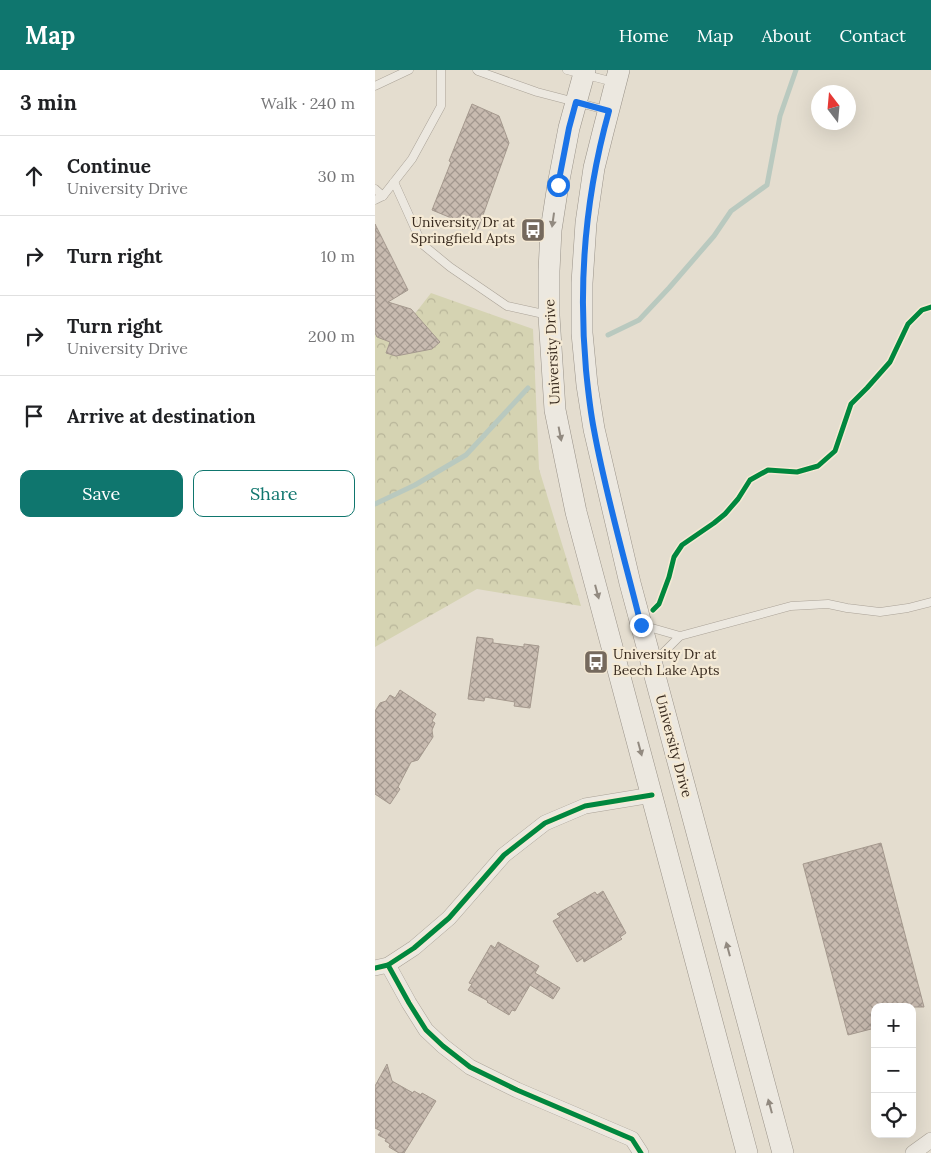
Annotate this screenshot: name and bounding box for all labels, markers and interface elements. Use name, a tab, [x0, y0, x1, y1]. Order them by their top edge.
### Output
text: Map	[25, 20, 75, 51]
text: Home	[619, 24, 669, 47]
text: Map	[697, 24, 733, 47]
text: About	[761, 24, 811, 47]
text: Contact	[839, 24, 906, 47]
north arrow	[811, 85, 856, 130]
text: 3 min	[20, 89, 77, 116]
text: Walk · 240 m	[261, 93, 355, 113]
text: Continue	[67, 154, 151, 178]
icon: ahead	[20, 162, 48, 190]
text: 30 m	[318, 166, 355, 186]
route start	[547, 174, 570, 197]
text: University Drive	[67, 178, 188, 198]
one-way arrow	[548, 212, 556, 228]
place label: University Dr at Springfield Apts	[411, 213, 516, 247]
bus stop icon: University Dr at Springfield Apts	[520, 217, 546, 243]
icon: right	[20, 242, 48, 270]
text: Turn right	[67, 244, 163, 268]
text: 10 m	[321, 246, 355, 266]
street label: University Drive	[540, 298, 564, 405]
text: Turn right	[67, 314, 163, 338]
icon: right	[20, 322, 48, 350]
text: 200 m	[308, 326, 355, 346]
text: University Drive	[67, 338, 188, 358]
icon: arrive	[20, 402, 48, 430]
text: Arrive at destination	[67, 404, 256, 428]
one-way arrow	[556, 427, 564, 442]
button: Save	[20, 470, 183, 517]
button: Share	[193, 470, 355, 517]
one-way arrow	[594, 585, 602, 600]
route end	[630, 614, 653, 637]
place label: University Dr at Beech Lake Apts	[613, 645, 720, 679]
bus stop icon: University Dr at Beech Lake Apts	[583, 649, 609, 675]
street label: University Drive	[652, 693, 696, 800]
one-way arrow	[636, 742, 644, 757]
one-way arrow	[724, 941, 732, 956]
map controls	[871, 1003, 916, 1138]
button: +	[871, 1003, 916, 1048]
button: −	[871, 1048, 916, 1093]
button: locate	[871, 1093, 916, 1138]
one-way arrow	[766, 1098, 774, 1113]

